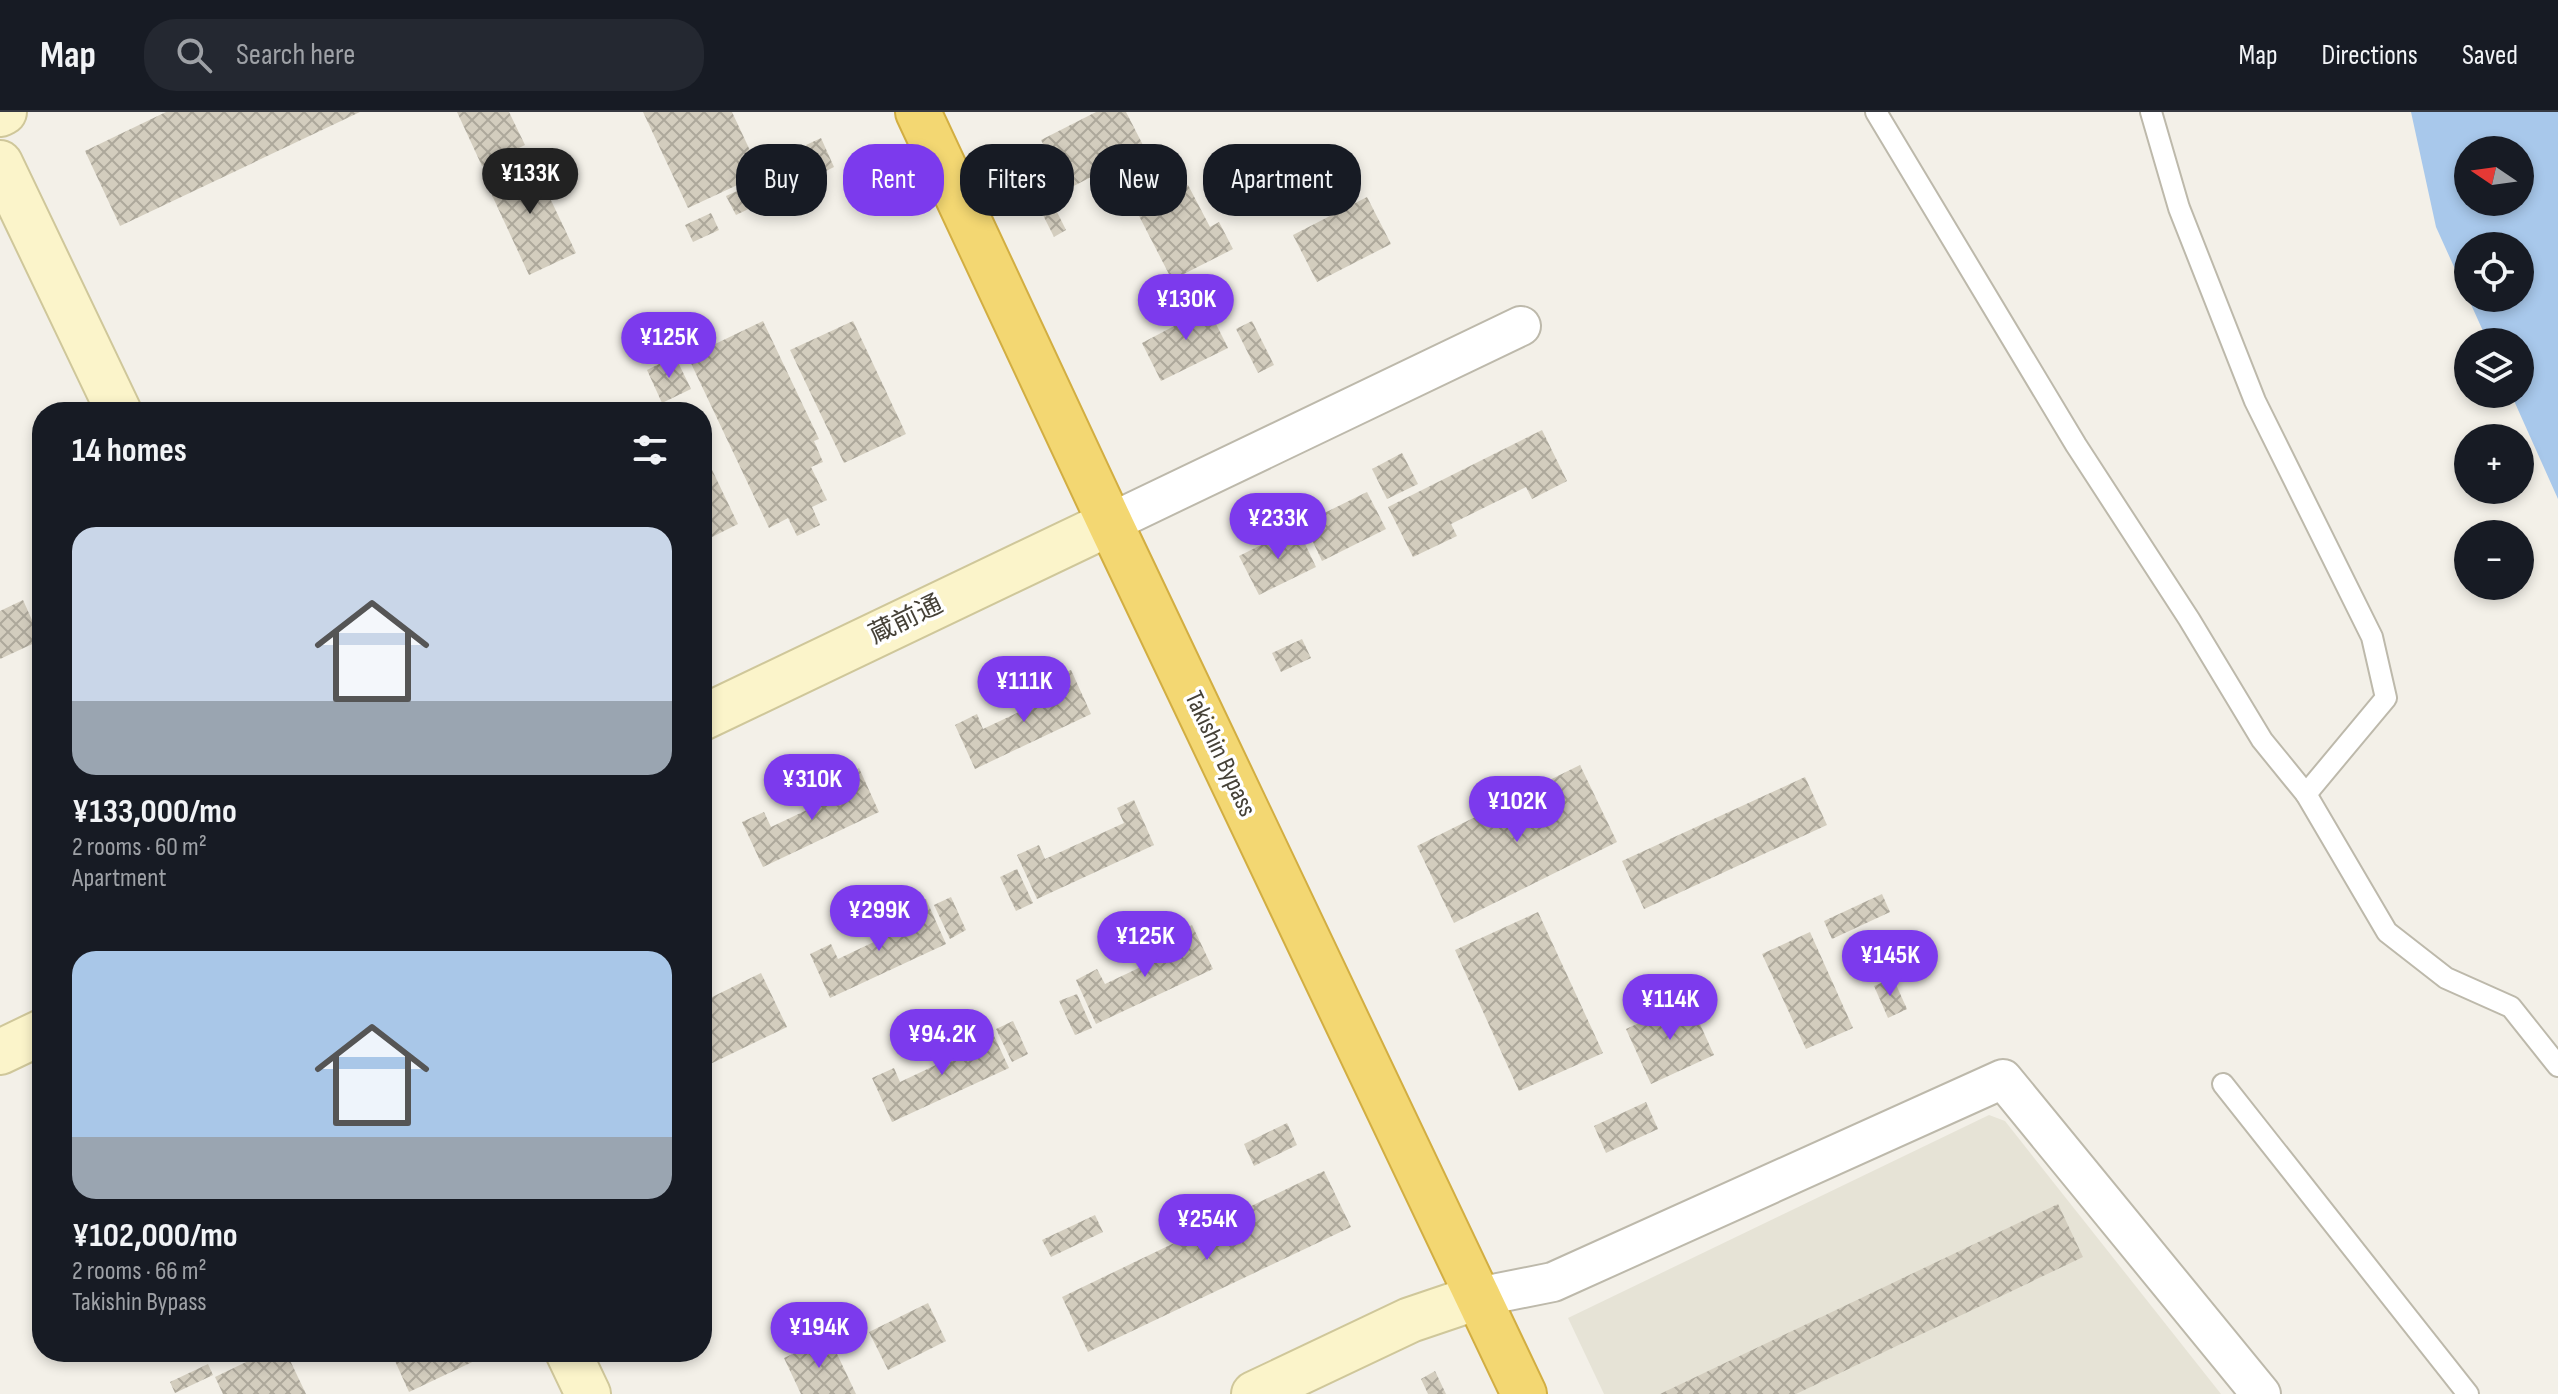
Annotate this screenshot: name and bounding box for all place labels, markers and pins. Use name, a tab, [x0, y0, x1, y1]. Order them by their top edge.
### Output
pin: ¥133K	[474, 148, 586, 216]
pin: ¥130K	[1130, 274, 1242, 342]
pin: ¥125K	[613, 312, 725, 380]
pin: ¥233K	[1222, 493, 1334, 561]
pin: ¥111K	[968, 656, 1080, 724]
pin: ¥310K	[756, 754, 868, 822]
pin: ¥102K	[1461, 776, 1573, 844]
pin: ¥299K	[823, 885, 935, 953]
pin: ¥125K	[1089, 911, 1201, 979]
pin: ¥145K	[1834, 930, 1946, 998]
pin: ¥114K	[1614, 974, 1726, 1042]
pin: ¥94.2K	[877, 1009, 1007, 1077]
pin: ¥254K	[1151, 1194, 1263, 1262]
pin: ¥194K	[763, 1302, 875, 1370]

